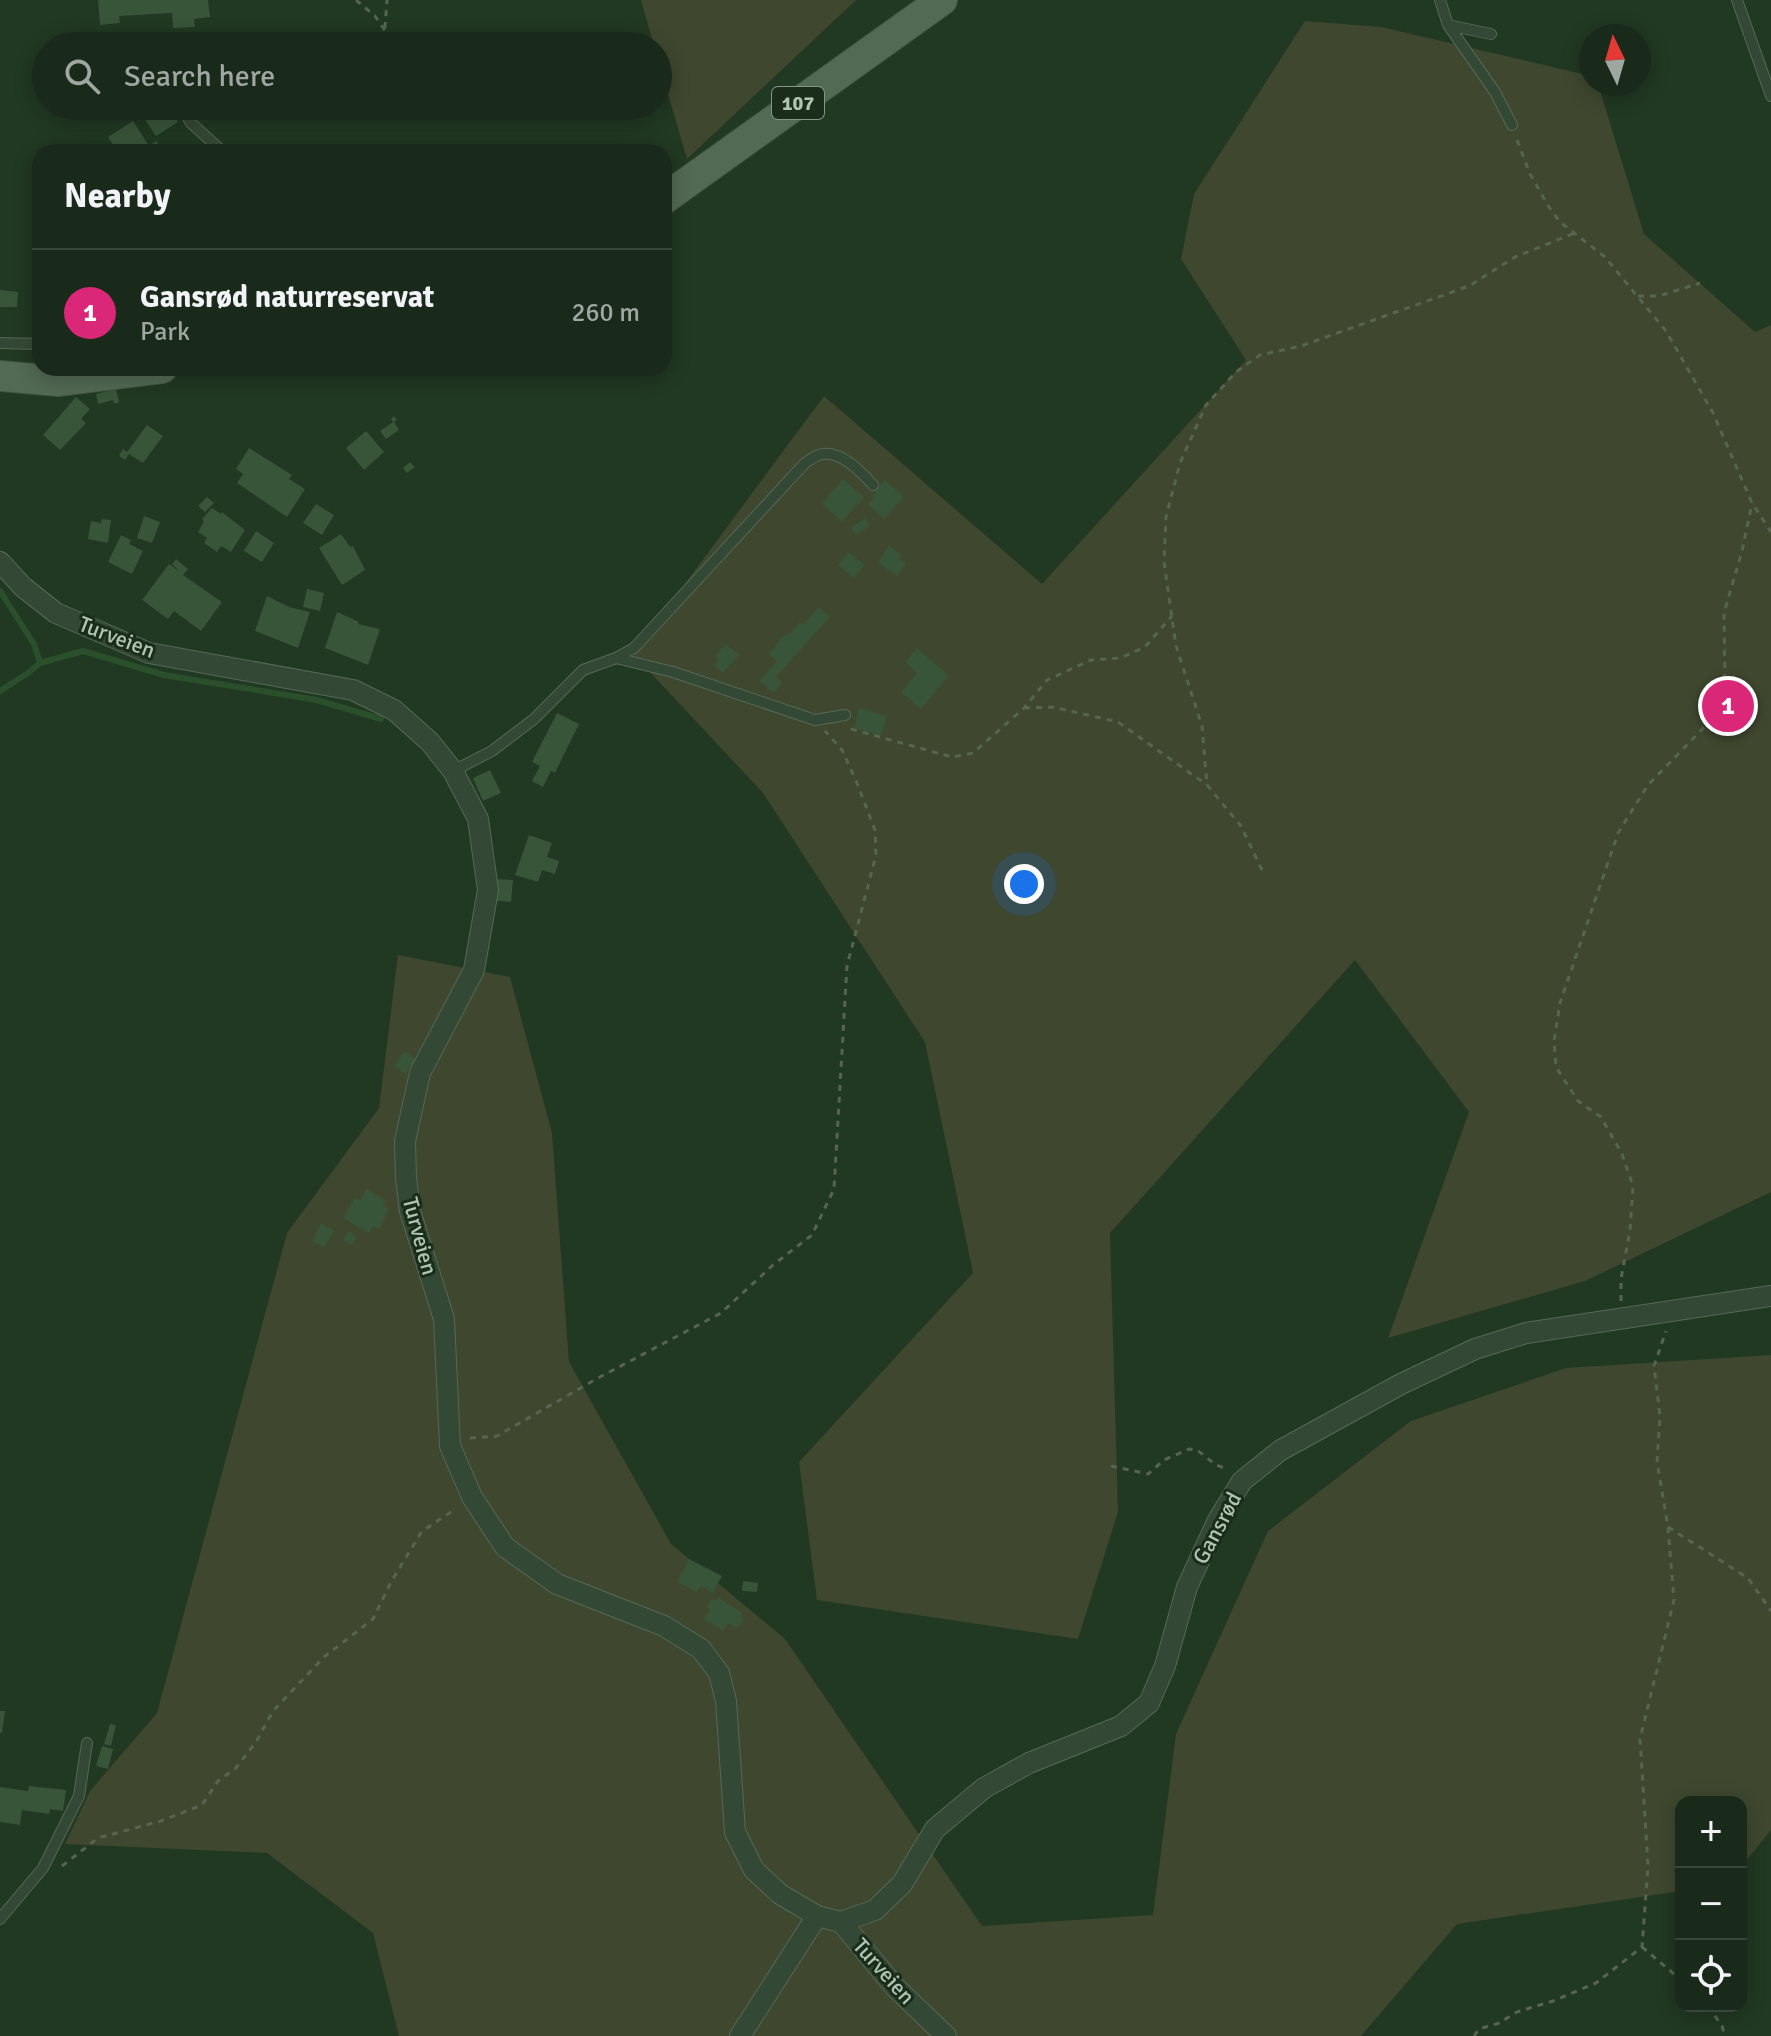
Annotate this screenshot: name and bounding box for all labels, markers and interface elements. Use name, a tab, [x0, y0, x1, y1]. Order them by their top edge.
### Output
north arrow	[1579, 24, 1651, 96]
search box	[32, 32, 672, 120]
icon: search	[60, 54, 104, 98]
text: Search here	[124, 58, 275, 95]
road number: 107	[772, 87, 824, 119]
text: Nearby	[64, 175, 171, 217]
text: Gansrød naturreservat	[140, 279, 434, 316]
text: 1	[83, 297, 97, 329]
text: 260 m	[571, 297, 640, 329]
text: Park	[140, 316, 190, 348]
street label: Turveien	[75, 610, 159, 664]
pin: 1	[1702, 676, 1754, 736]
your location	[1004, 864, 1044, 904]
street label: Turveien	[397, 1194, 443, 1278]
street label: Gansrød	[1187, 1487, 1247, 1569]
map controls	[1675, 1796, 1747, 2012]
button: +	[1675, 1796, 1747, 1868]
button: −	[1675, 1868, 1747, 1940]
street label: Turveien	[847, 1932, 921, 2010]
button: locate	[1675, 1940, 1747, 2012]

